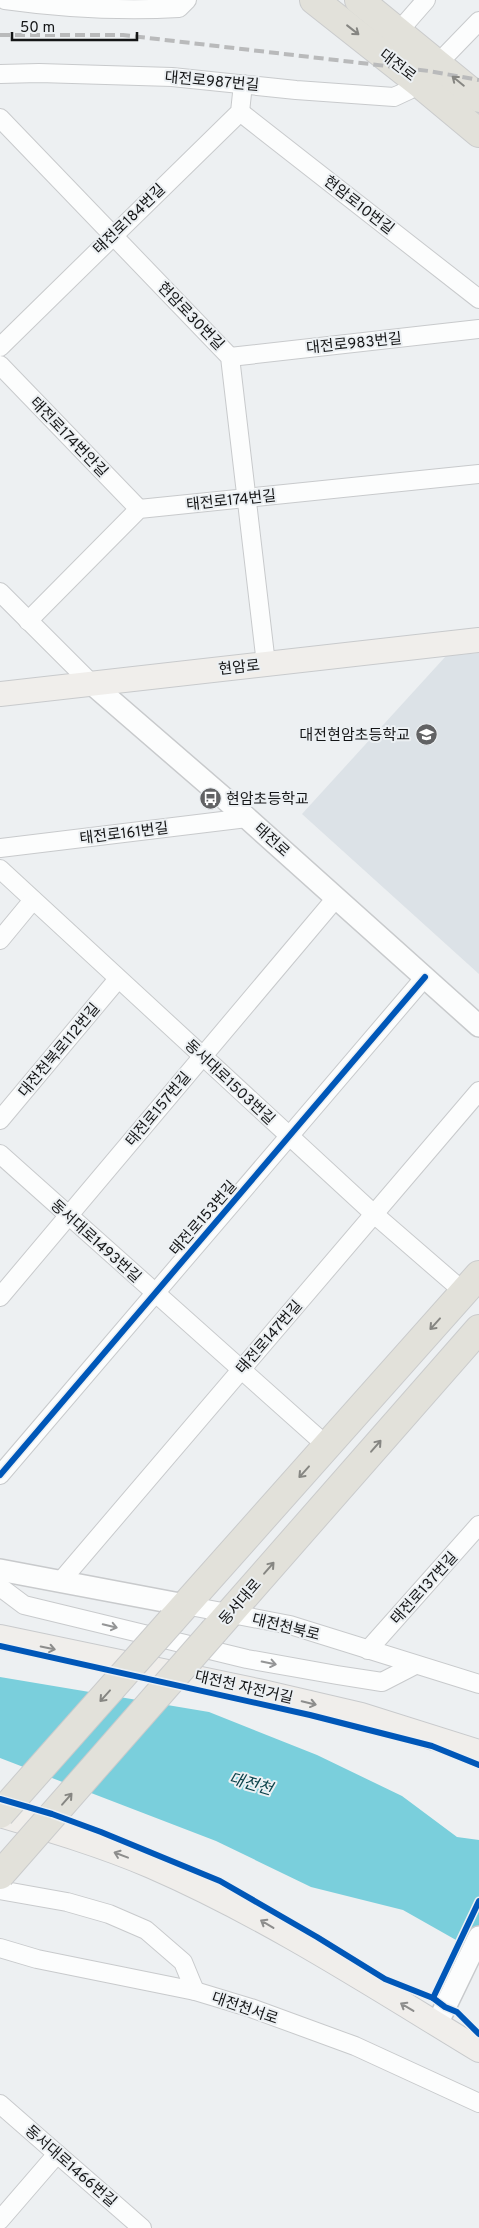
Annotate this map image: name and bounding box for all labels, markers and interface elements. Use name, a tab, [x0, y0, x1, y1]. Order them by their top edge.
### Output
scale bar	[12, 10, 138, 42]
text: 50 m	[20, 19, 55, 38]
one-way arrow	[346, 24, 359, 35]
street label: 대전로	[375, 46, 419, 86]
street label: 대전로987번길	[164, 69, 260, 96]
one-way arrow	[451, 75, 464, 86]
street label: 현암로10번길	[319, 172, 398, 240]
street label: 태전로184번길	[90, 181, 170, 259]
street label: 현암로30번길	[153, 278, 228, 355]
street label: 대전로983번길	[305, 330, 403, 359]
street label: 태전로174번안길	[25, 394, 111, 482]
street label: 태전로174번길	[185, 487, 277, 516]
street label: 현암로	[217, 656, 261, 680]
school or university icon: 대전현암초등학교	[414, 723, 438, 747]
place label: 대전현암초등학교	[300, 726, 410, 746]
bus stop icon: 현암초등학교	[198, 787, 222, 811]
place label: 현암초등학교	[226, 790, 309, 810]
street label: 태전로161번길	[79, 820, 170, 849]
street label: 태전로	[249, 820, 293, 862]
street label: 대전천북로112번길	[15, 999, 105, 1102]
street label: 동서대로1503번길	[180, 1036, 278, 1130]
street label: 태전로157번길	[122, 1069, 196, 1151]
street label: 태전로153번길	[166, 1178, 242, 1260]
street label: 동서대로1493번길	[46, 1197, 144, 1288]
street label: 태전로147번길	[233, 1297, 307, 1379]
one-way arrow	[429, 1318, 441, 1331]
one-way arrow	[371, 1439, 382, 1452]
one-way arrow	[298, 1465, 310, 1478]
street label: 태전로137번길	[388, 1549, 463, 1629]
one-way arrow	[264, 1562, 275, 1575]
street label: 동서대로	[216, 1576, 266, 1630]
street label: 대전천북로	[250, 1610, 322, 1646]
one-way arrow	[102, 1622, 118, 1631]
one-way arrow	[39, 1644, 55, 1653]
one-way arrow	[260, 1658, 276, 1668]
street label: 대전천 자전거길	[193, 1667, 295, 1709]
one-way arrow	[99, 1689, 111, 1702]
one-way arrow	[301, 1699, 317, 1708]
water label: 대전천	[226, 1769, 277, 1801]
one-way arrow	[61, 1792, 73, 1805]
one-way arrow	[113, 1850, 129, 1859]
one-way arrow	[261, 1919, 275, 1929]
street label: 대전천서로	[209, 1988, 281, 2030]
one-way arrow	[401, 2001, 415, 2011]
street label: 동서대로1466번길	[20, 2122, 120, 2212]

